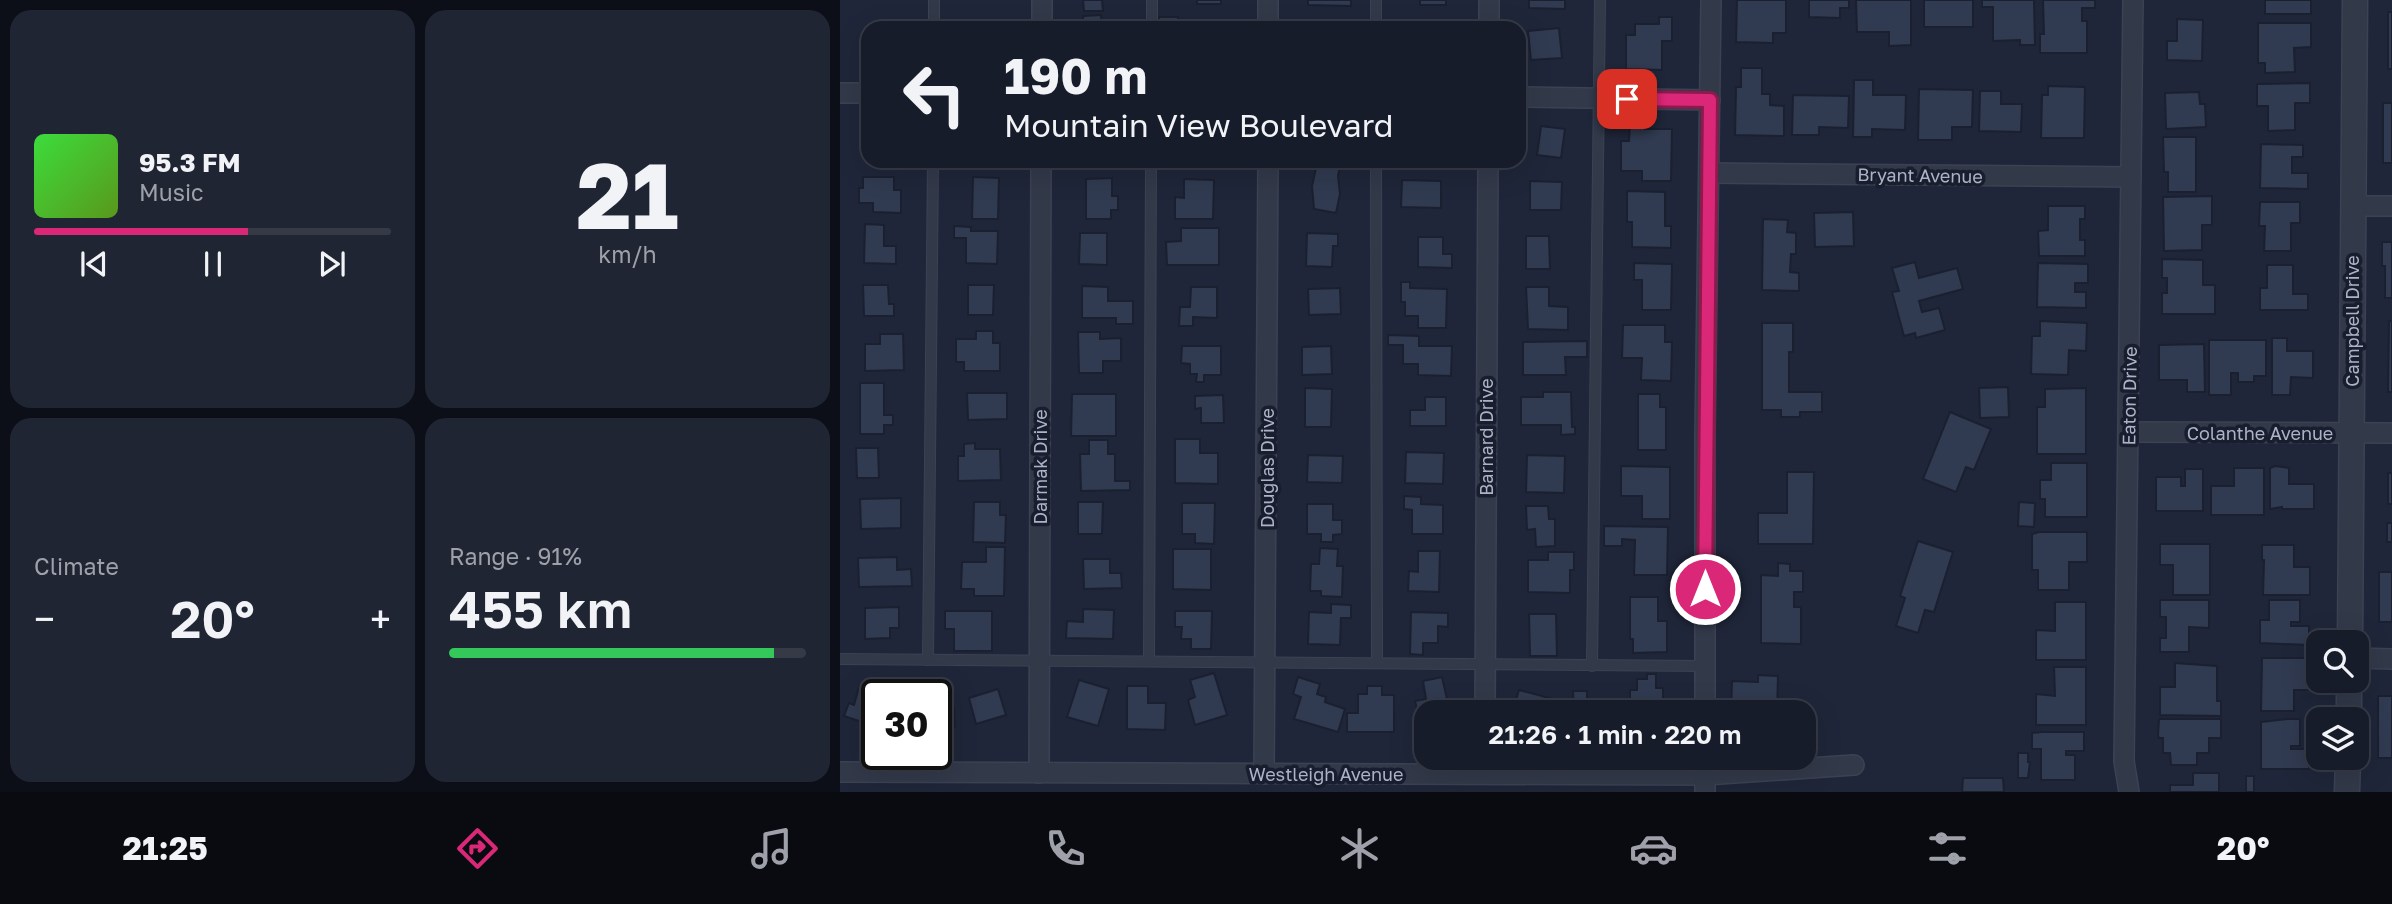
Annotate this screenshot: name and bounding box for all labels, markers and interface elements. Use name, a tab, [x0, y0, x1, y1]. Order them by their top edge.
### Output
text: 190 m	[1004, 46, 1147, 105]
icon: left	[889, 49, 980, 140]
pin	[1597, 69, 1657, 129]
icon: arrive	[1608, 80, 1646, 118]
text: Mountain View Boulevard	[1004, 106, 1393, 144]
text: 21	[576, 140, 679, 249]
text: 95.3 FM	[139, 147, 241, 178]
street label: Bryant Avenue	[1857, 163, 1983, 187]
text: Music	[139, 178, 204, 206]
text: km/h	[598, 240, 657, 268]
icon: previous	[75, 245, 113, 283]
icon: pause	[194, 245, 232, 283]
icon: next	[313, 245, 351, 283]
street label: Campbell Drive	[2341, 255, 2363, 387]
street label: Eaton Drive	[2117, 346, 2141, 446]
street label: Barnard Drive	[1475, 378, 1497, 496]
street label: Douglas Drive	[1256, 408, 1278, 528]
street label: Darmak Drive	[1029, 409, 1051, 525]
street label: Colanthe Avenue	[2187, 422, 2333, 444]
text: Range · 91%	[449, 542, 582, 570]
text: Climate	[34, 552, 119, 580]
position arrow	[1668, 552, 1742, 626]
text: 455 km	[449, 577, 632, 639]
text: 20°	[170, 587, 255, 649]
text: −	[34, 596, 55, 641]
text: +	[370, 596, 391, 641]
map controls	[2306, 630, 2369, 770]
button: search	[2306, 630, 2369, 693]
speed limit sign: 30	[861, 679, 952, 770]
button: layers	[2306, 707, 2369, 770]
text: 21:26 · 1 min · 220 m	[1489, 719, 1741, 750]
street label: Westleigh Avenue	[1249, 763, 1403, 785]
icon: directions	[453, 824, 502, 873]
icon: music	[747, 824, 796, 873]
icon: phone	[1041, 824, 1090, 873]
icon: climate	[1335, 824, 1384, 873]
icon: car	[1629, 824, 1678, 873]
icon: filters	[1923, 824, 1972, 873]
text: 21:25	[122, 829, 208, 867]
text: 20°	[2217, 829, 2269, 867]

